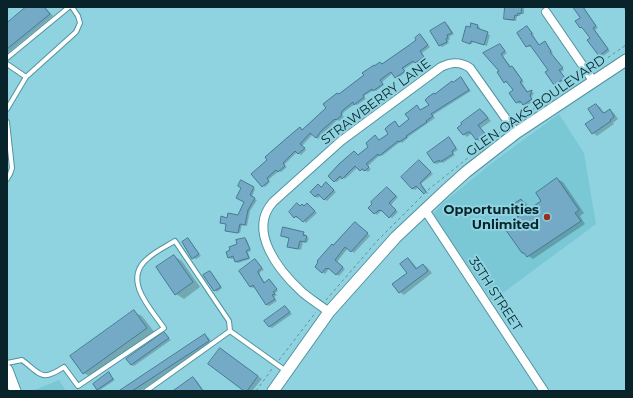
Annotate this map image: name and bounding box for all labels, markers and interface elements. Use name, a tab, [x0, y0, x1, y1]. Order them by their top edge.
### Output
street label: GLEN OAKS BOULEVARD	[463, 52, 609, 160]
street label: STRAWBERRY LANE	[318, 56, 434, 148]
place label: Opportunities Unlimited	[444, 202, 539, 233]
marker: Opportunities Unlimited	[542, 212, 552, 222]
street label: 35TH STREET	[465, 254, 525, 334]

